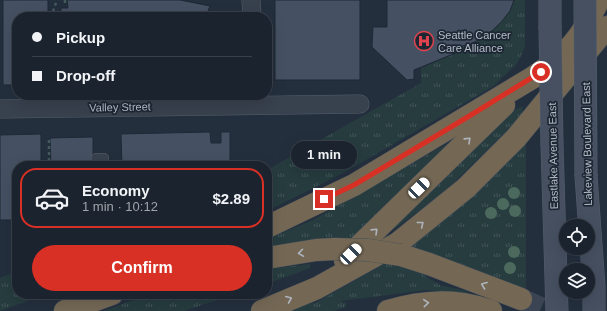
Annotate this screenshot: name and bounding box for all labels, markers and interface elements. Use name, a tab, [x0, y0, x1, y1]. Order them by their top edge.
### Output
text: Pickup	[56, 29, 105, 46]
place label: Seattle Cancer Care Alliance	[438, 29, 511, 54]
hospital icon: Seattle Cancer Care Alliance	[413, 30, 435, 52]
route start	[532, 63, 550, 81]
text: Drop-off	[56, 67, 115, 84]
street label: Lakeview Boulevard East	[580, 82, 594, 206]
street label: Valley Street	[89, 100, 151, 114]
street label: Eastlake Avenue East	[546, 102, 560, 210]
one-way arrow	[463, 137, 471, 145]
callout: 1 min	[291, 141, 357, 169]
text: 1 min	[307, 147, 341, 162]
car	[406, 175, 432, 201]
icon: car	[34, 180, 70, 216]
text: Economy	[82, 182, 150, 199]
text: $2.89	[212, 190, 250, 207]
route end	[315, 190, 333, 208]
text: 1 min · 10:12	[82, 199, 158, 214]
map controls	[559, 219, 595, 299]
button: locate	[559, 219, 595, 255]
one-way arrow	[417, 221, 424, 228]
one-way arrow	[370, 228, 378, 236]
car	[338, 241, 364, 267]
button: Confirm	[32, 245, 252, 291]
one-way arrow	[298, 248, 304, 257]
button: layers	[559, 263, 595, 299]
one-way arrow	[481, 281, 488, 289]
one-way arrow	[286, 296, 293, 304]
one-way arrow	[423, 298, 430, 307]

